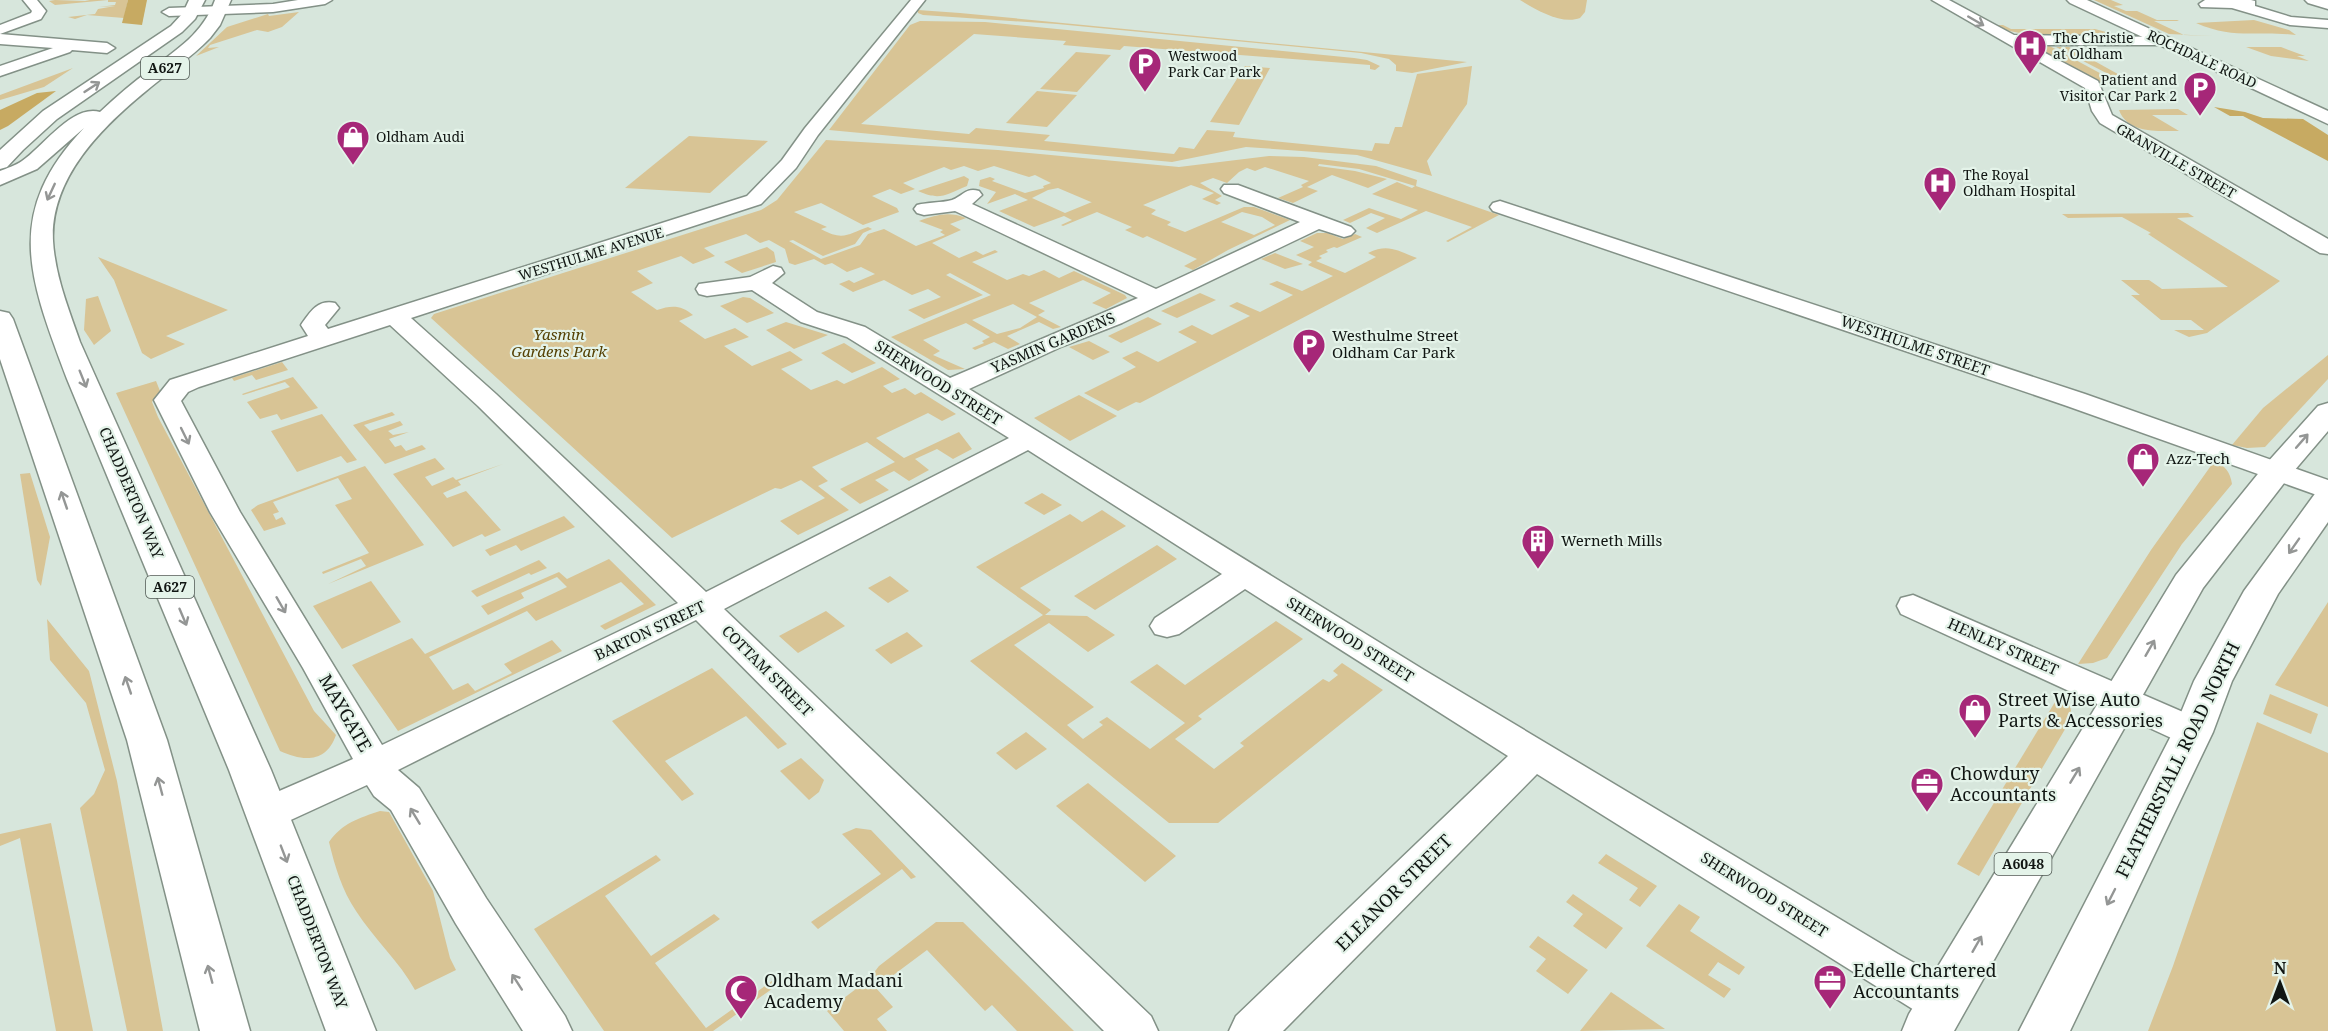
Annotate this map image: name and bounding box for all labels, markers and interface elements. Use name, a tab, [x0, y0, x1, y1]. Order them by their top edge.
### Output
one-way arrow	[1967, 15, 1984, 27]
street label: ROCHDALE ROAD	[2144, 25, 2260, 92]
hospital icon: The Christie at Oldham	[2012, 28, 2048, 75]
place label: The Christie at Oldham	[2053, 28, 2133, 63]
parking icon: Westwood Park Car Park	[1127, 46, 1163, 93]
place label: Westwood Park Car Park	[1168, 46, 1261, 81]
road number: A627	[141, 57, 189, 79]
place label: Patient and Visitor Car Park 2	[2060, 70, 2177, 105]
parking icon: Patient and Visitor Car Park 2	[2182, 70, 2218, 117]
one-way arrow	[83, 81, 99, 93]
shop icon: Oldham Audi	[335, 119, 371, 166]
street label: GRANVILLE STREET	[2113, 119, 2240, 203]
place label: Oldham Audi	[376, 127, 465, 146]
hospital icon: The Royal Oldham Hospital	[1922, 165, 1958, 212]
place label: The Royal Oldham Hospital	[1963, 165, 2076, 200]
one-way arrow	[45, 183, 56, 201]
street label: WESTHULME AVENUE	[516, 222, 666, 285]
street label: YASMIN GARDENS	[987, 307, 1118, 378]
street label: WESTHULME STREET	[1838, 310, 1992, 380]
park label: Yasmin Gardens Park	[511, 324, 607, 361]
place label: Westhulme Street Oldham Car Park	[1332, 325, 1459, 362]
parking icon: Westhulme Street Oldham Car Park	[1291, 327, 1327, 374]
street label: SHERWOOD STREET	[871, 335, 1006, 429]
one-way arrow	[78, 369, 89, 388]
street label: CHADDERTON WAY	[95, 424, 169, 562]
one-way arrow	[179, 426, 191, 444]
one-way arrow	[2296, 433, 2309, 449]
shop icon: Azz-Tech	[2125, 441, 2161, 488]
place label: Azz-Tech	[2166, 448, 2230, 468]
one-way arrow	[58, 491, 69, 510]
building icon: Werneth Mills	[1520, 523, 1556, 570]
place label: Werneth Mills	[1561, 530, 1662, 550]
one-way arrow	[2288, 538, 2300, 554]
road number: A627	[146, 576, 194, 598]
street label: SHERWOOD STREET	[1283, 592, 1418, 686]
one-way arrow	[275, 596, 287, 613]
street label: BARTON STREET	[591, 596, 708, 664]
one-way arrow	[178, 607, 189, 625]
street label: HENLEY STREET	[1945, 613, 2062, 679]
street label: COTTAM STREET	[718, 620, 818, 720]
street label: FEATHERSTALL ROAD NORTH	[2109, 638, 2245, 882]
one-way arrow	[2144, 640, 2156, 657]
street label: MAYGATE	[314, 669, 378, 756]
one-way arrow	[122, 676, 133, 694]
place label: Street Wise Auto Parts & Accessories	[1998, 687, 2163, 732]
shop icon: Street Wise Auto Parts & Accessories	[1957, 692, 1993, 739]
place label: Chowdury Accountants	[1950, 761, 2056, 806]
office icon: Chowdury Accountants	[1909, 766, 1945, 813]
one-way arrow	[2070, 767, 2082, 784]
one-way arrow	[153, 777, 165, 796]
one-way arrow	[408, 808, 420, 825]
street label: ELEANOR STREET	[1330, 829, 1457, 956]
one-way arrow	[279, 844, 290, 863]
street label: SHERWOOD STREET	[1697, 847, 1832, 941]
road number: A6048	[1994, 853, 2052, 875]
street label: CHADDERTON WAY	[283, 872, 353, 1012]
one-way arrow	[2104, 887, 2116, 905]
one-way arrow	[1971, 935, 1983, 952]
north arrow	[2250, 953, 2310, 1013]
text: N	[2274, 957, 2287, 979]
place label: Edelle Chartered Accountants	[1853, 958, 1997, 1003]
office icon: Edelle Chartered Accountants	[1812, 963, 1848, 1010]
one-way arrow	[203, 965, 215, 984]
place label: Oldham Madani Academy	[764, 968, 903, 1013]
mosque icon: Oldham Madani Academy	[723, 973, 759, 1020]
one-way arrow	[511, 974, 523, 991]

